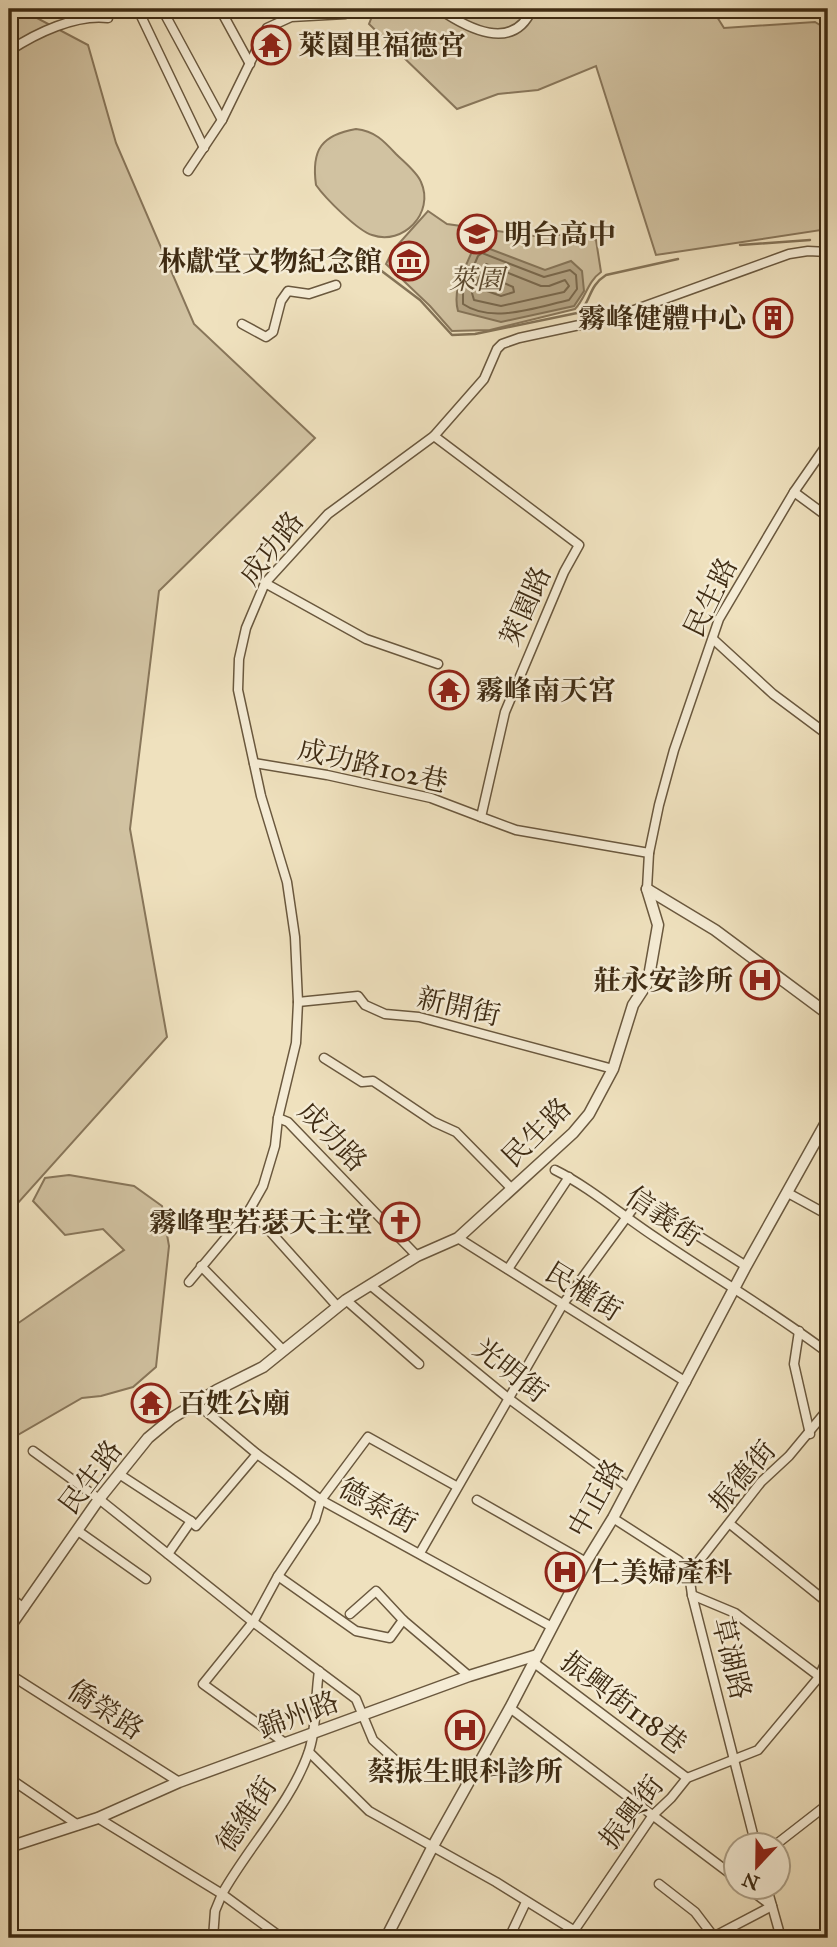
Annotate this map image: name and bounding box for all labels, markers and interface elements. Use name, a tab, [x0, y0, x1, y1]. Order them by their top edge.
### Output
temple icon: 萊園里福德宮	[250, 24, 292, 66]
place label: 萊園里福德宮	[298, 28, 466, 63]
school or university icon: 明台高中	[456, 213, 498, 255]
place label: 明台高中	[504, 217, 616, 252]
museum icon: 林獻堂文物紀念館	[388, 240, 430, 282]
place label: 林獻堂文物紀念館	[158, 244, 382, 279]
park label: 萊園	[448, 262, 508, 297]
building icon: 霧峰健體中心	[752, 297, 794, 339]
place label: 霧峰健體中心	[578, 301, 746, 336]
street label: 成功路	[232, 504, 311, 592]
street label: 民生路	[676, 552, 745, 643]
street label: 萊園路	[492, 561, 559, 652]
temple icon: 霧峰南天宮	[428, 669, 470, 711]
place label: 霧峰南天宮	[476, 673, 616, 708]
street label: 成功路102巷	[294, 731, 451, 800]
hospital icon: 莊永安診所	[739, 959, 781, 1001]
place label: 莊永安診所	[593, 963, 733, 998]
street label: 新開街	[414, 980, 504, 1033]
street label: 民生路	[494, 1090, 578, 1174]
street label: 成功路	[291, 1094, 374, 1179]
street label: 信義街	[619, 1178, 708, 1254]
church icon: 霧峰聖若瑟天主堂	[379, 1201, 421, 1243]
place label: 霧峰聖若瑟天主堂	[149, 1205, 373, 1240]
street label: 民權街	[539, 1254, 629, 1329]
street label: 光明街	[467, 1331, 555, 1410]
temple icon: 百姓公廟	[130, 1382, 172, 1424]
place label: 百姓公廟	[178, 1386, 290, 1421]
street label: 民生路	[51, 1433, 130, 1521]
street label: 振德街	[702, 1433, 783, 1520]
street label: 中正路	[560, 1453, 631, 1543]
street label: 德泰街	[332, 1470, 423, 1541]
hospital icon: 仁美婦產科	[544, 1551, 586, 1593]
place label: 仁美婦產科	[592, 1555, 733, 1590]
street label: 草湖路	[704, 1613, 759, 1703]
street label: 振興街118巷	[554, 1644, 694, 1761]
street label: 僑榮路	[61, 1672, 150, 1747]
street label: 錦州路	[253, 1684, 344, 1745]
hospital icon: 蔡振生眼科診所	[444, 1709, 486, 1751]
place label: 蔡振生眼科診所	[367, 1754, 563, 1789]
street label: 振興街	[592, 1768, 671, 1856]
street label: 德維街	[208, 1770, 284, 1859]
north arrow	[722, 1832, 792, 1902]
text: N	[739, 1868, 763, 1895]

